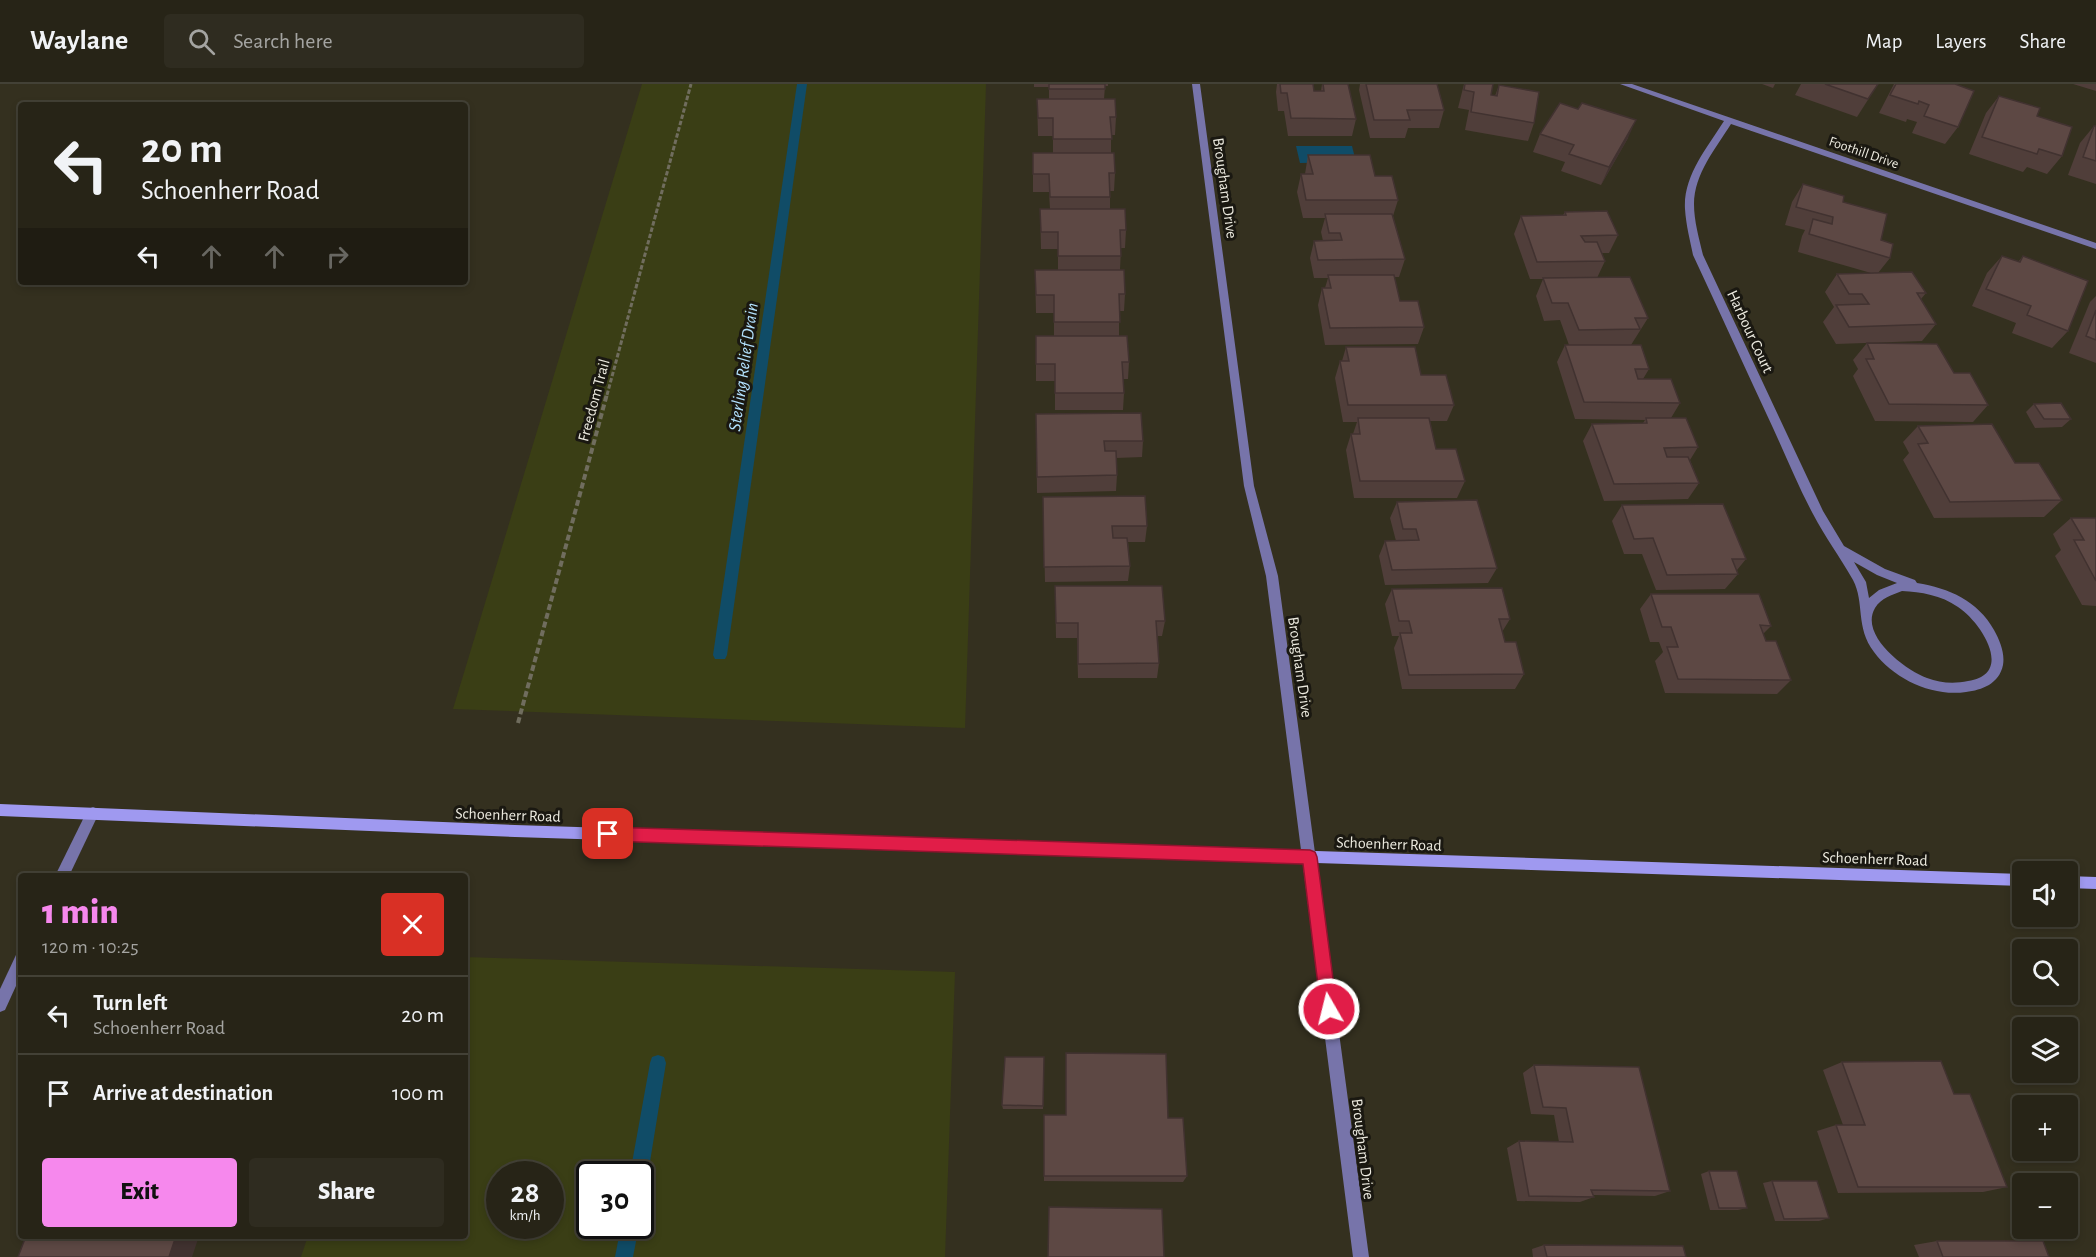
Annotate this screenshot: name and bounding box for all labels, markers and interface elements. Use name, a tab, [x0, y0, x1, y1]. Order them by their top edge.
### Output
search box	[164, 14, 584, 68]
icon: search	[185, 25, 218, 58]
text: Waylane	[30, 27, 128, 55]
text: Search here	[233, 30, 333, 52]
text: Map	[1866, 31, 1902, 52]
text: Layers	[1935, 31, 1986, 52]
text: Share	[2019, 31, 2066, 52]
icon: left	[42, 126, 120, 204]
text: 20 m	[141, 128, 223, 170]
street label: Foothill Drive	[1827, 134, 1900, 171]
street label: Brougham Drive	[1210, 137, 1240, 240]
text: Schoenherr Road	[141, 177, 319, 204]
icon: left	[132, 240, 165, 273]
icon: ahead	[195, 240, 228, 273]
icon: ahead	[258, 240, 291, 273]
icon: right	[321, 240, 354, 273]
street label: Harbour Court	[1724, 288, 1776, 375]
water label: Sterling Relief Drain	[726, 302, 762, 433]
street label: Freedom Trail	[575, 357, 613, 443]
street label: Brougham Drive	[1285, 616, 1315, 719]
street label: Schoenherr Road	[455, 805, 561, 825]
pin	[582, 808, 633, 859]
icon: arrive	[591, 817, 624, 850]
street label: Schoenherr Road	[1336, 834, 1442, 854]
street label: Schoenherr Road	[1822, 849, 1928, 869]
map controls	[2012, 861, 2078, 1239]
button: sound	[2012, 861, 2078, 927]
button: close	[381, 893, 444, 956]
text: 1 min	[42, 894, 119, 930]
text: 120 m · 10:25	[42, 937, 139, 957]
button: search	[2012, 939, 2078, 1005]
position arrow	[1297, 977, 1361, 1041]
text: Turn left	[93, 992, 167, 1014]
icon: left	[42, 999, 75, 1032]
text: 20 m	[401, 1004, 444, 1026]
button: layers	[2012, 1017, 2078, 1083]
text: Schoenherr Road	[93, 1018, 225, 1038]
icon: arrive	[42, 1077, 75, 1110]
text: Arrive at destination	[93, 1082, 273, 1104]
text: 100 m	[392, 1082, 444, 1104]
button: +	[2012, 1095, 2078, 1161]
street label: Brougham Drive	[1349, 1098, 1377, 1201]
button: Exit	[42, 1158, 237, 1227]
button: Share	[249, 1158, 444, 1227]
speed limit sign: 30	[576, 1161, 654, 1239]
button: −	[2012, 1173, 2078, 1239]
text: 28	[511, 1178, 539, 1208]
text: km/h	[510, 1208, 540, 1223]

